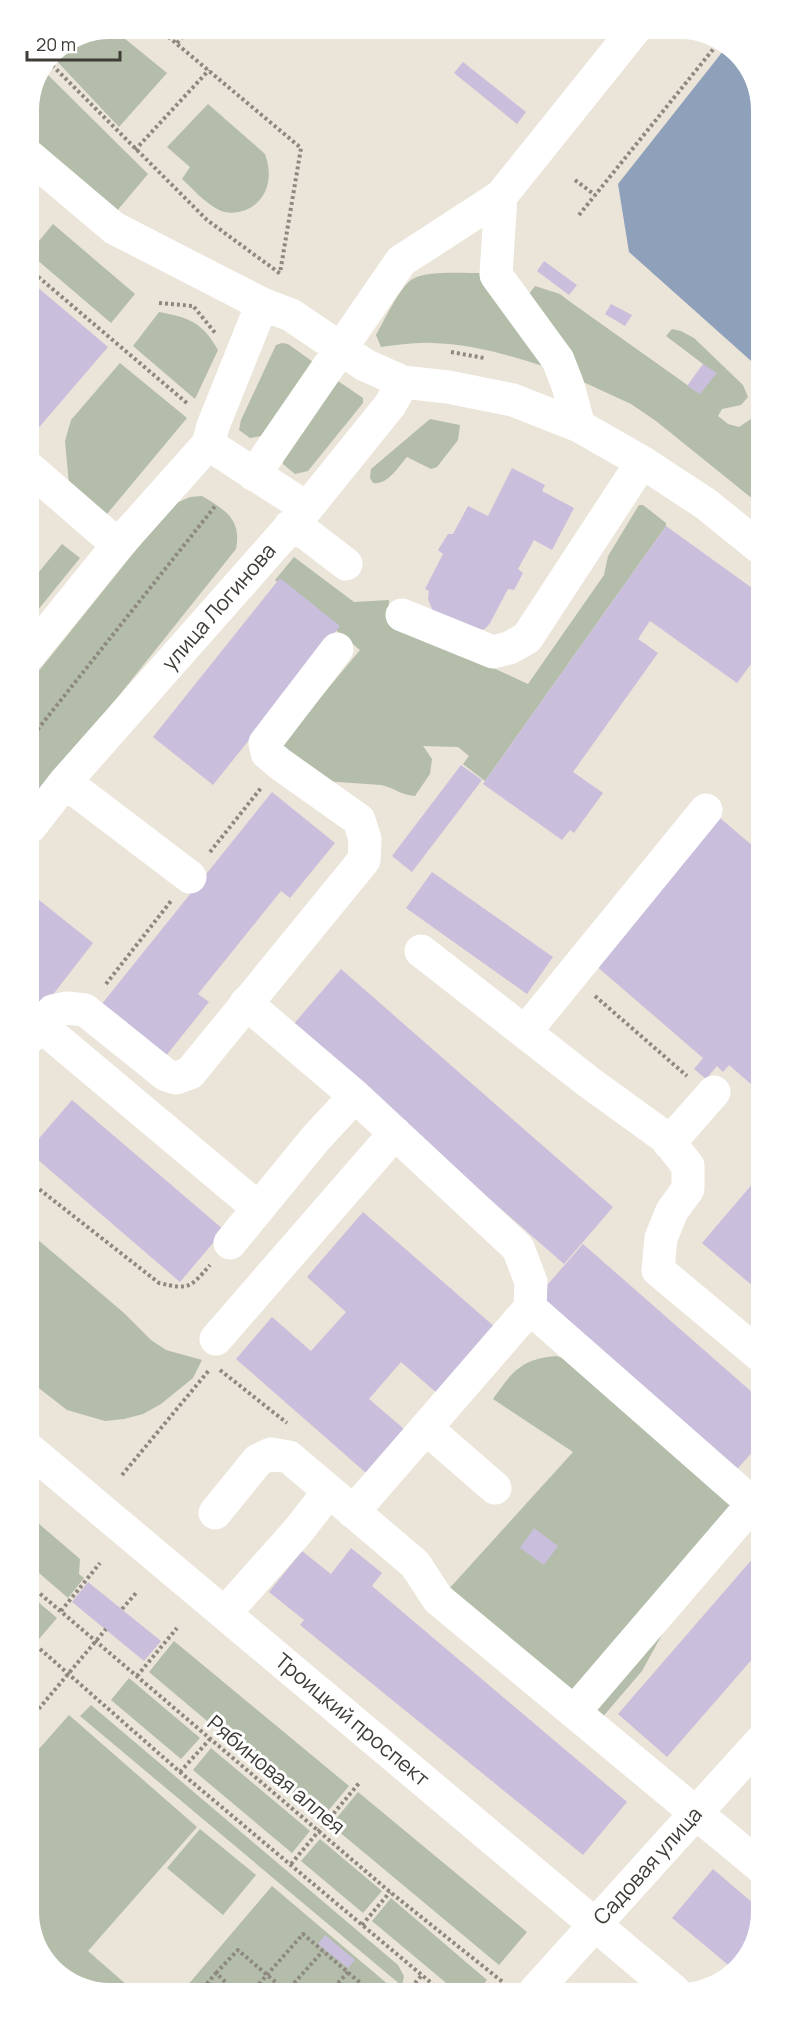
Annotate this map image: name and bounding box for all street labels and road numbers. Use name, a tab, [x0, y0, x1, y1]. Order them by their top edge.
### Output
street label: улица Логинова	[155, 537, 281, 676]
street label: Троицкий проспект	[270, 1646, 436, 1792]
street label: Рябиновая аллея	[202, 1708, 351, 1840]
street label: Садовая улица	[587, 1800, 708, 1930]

